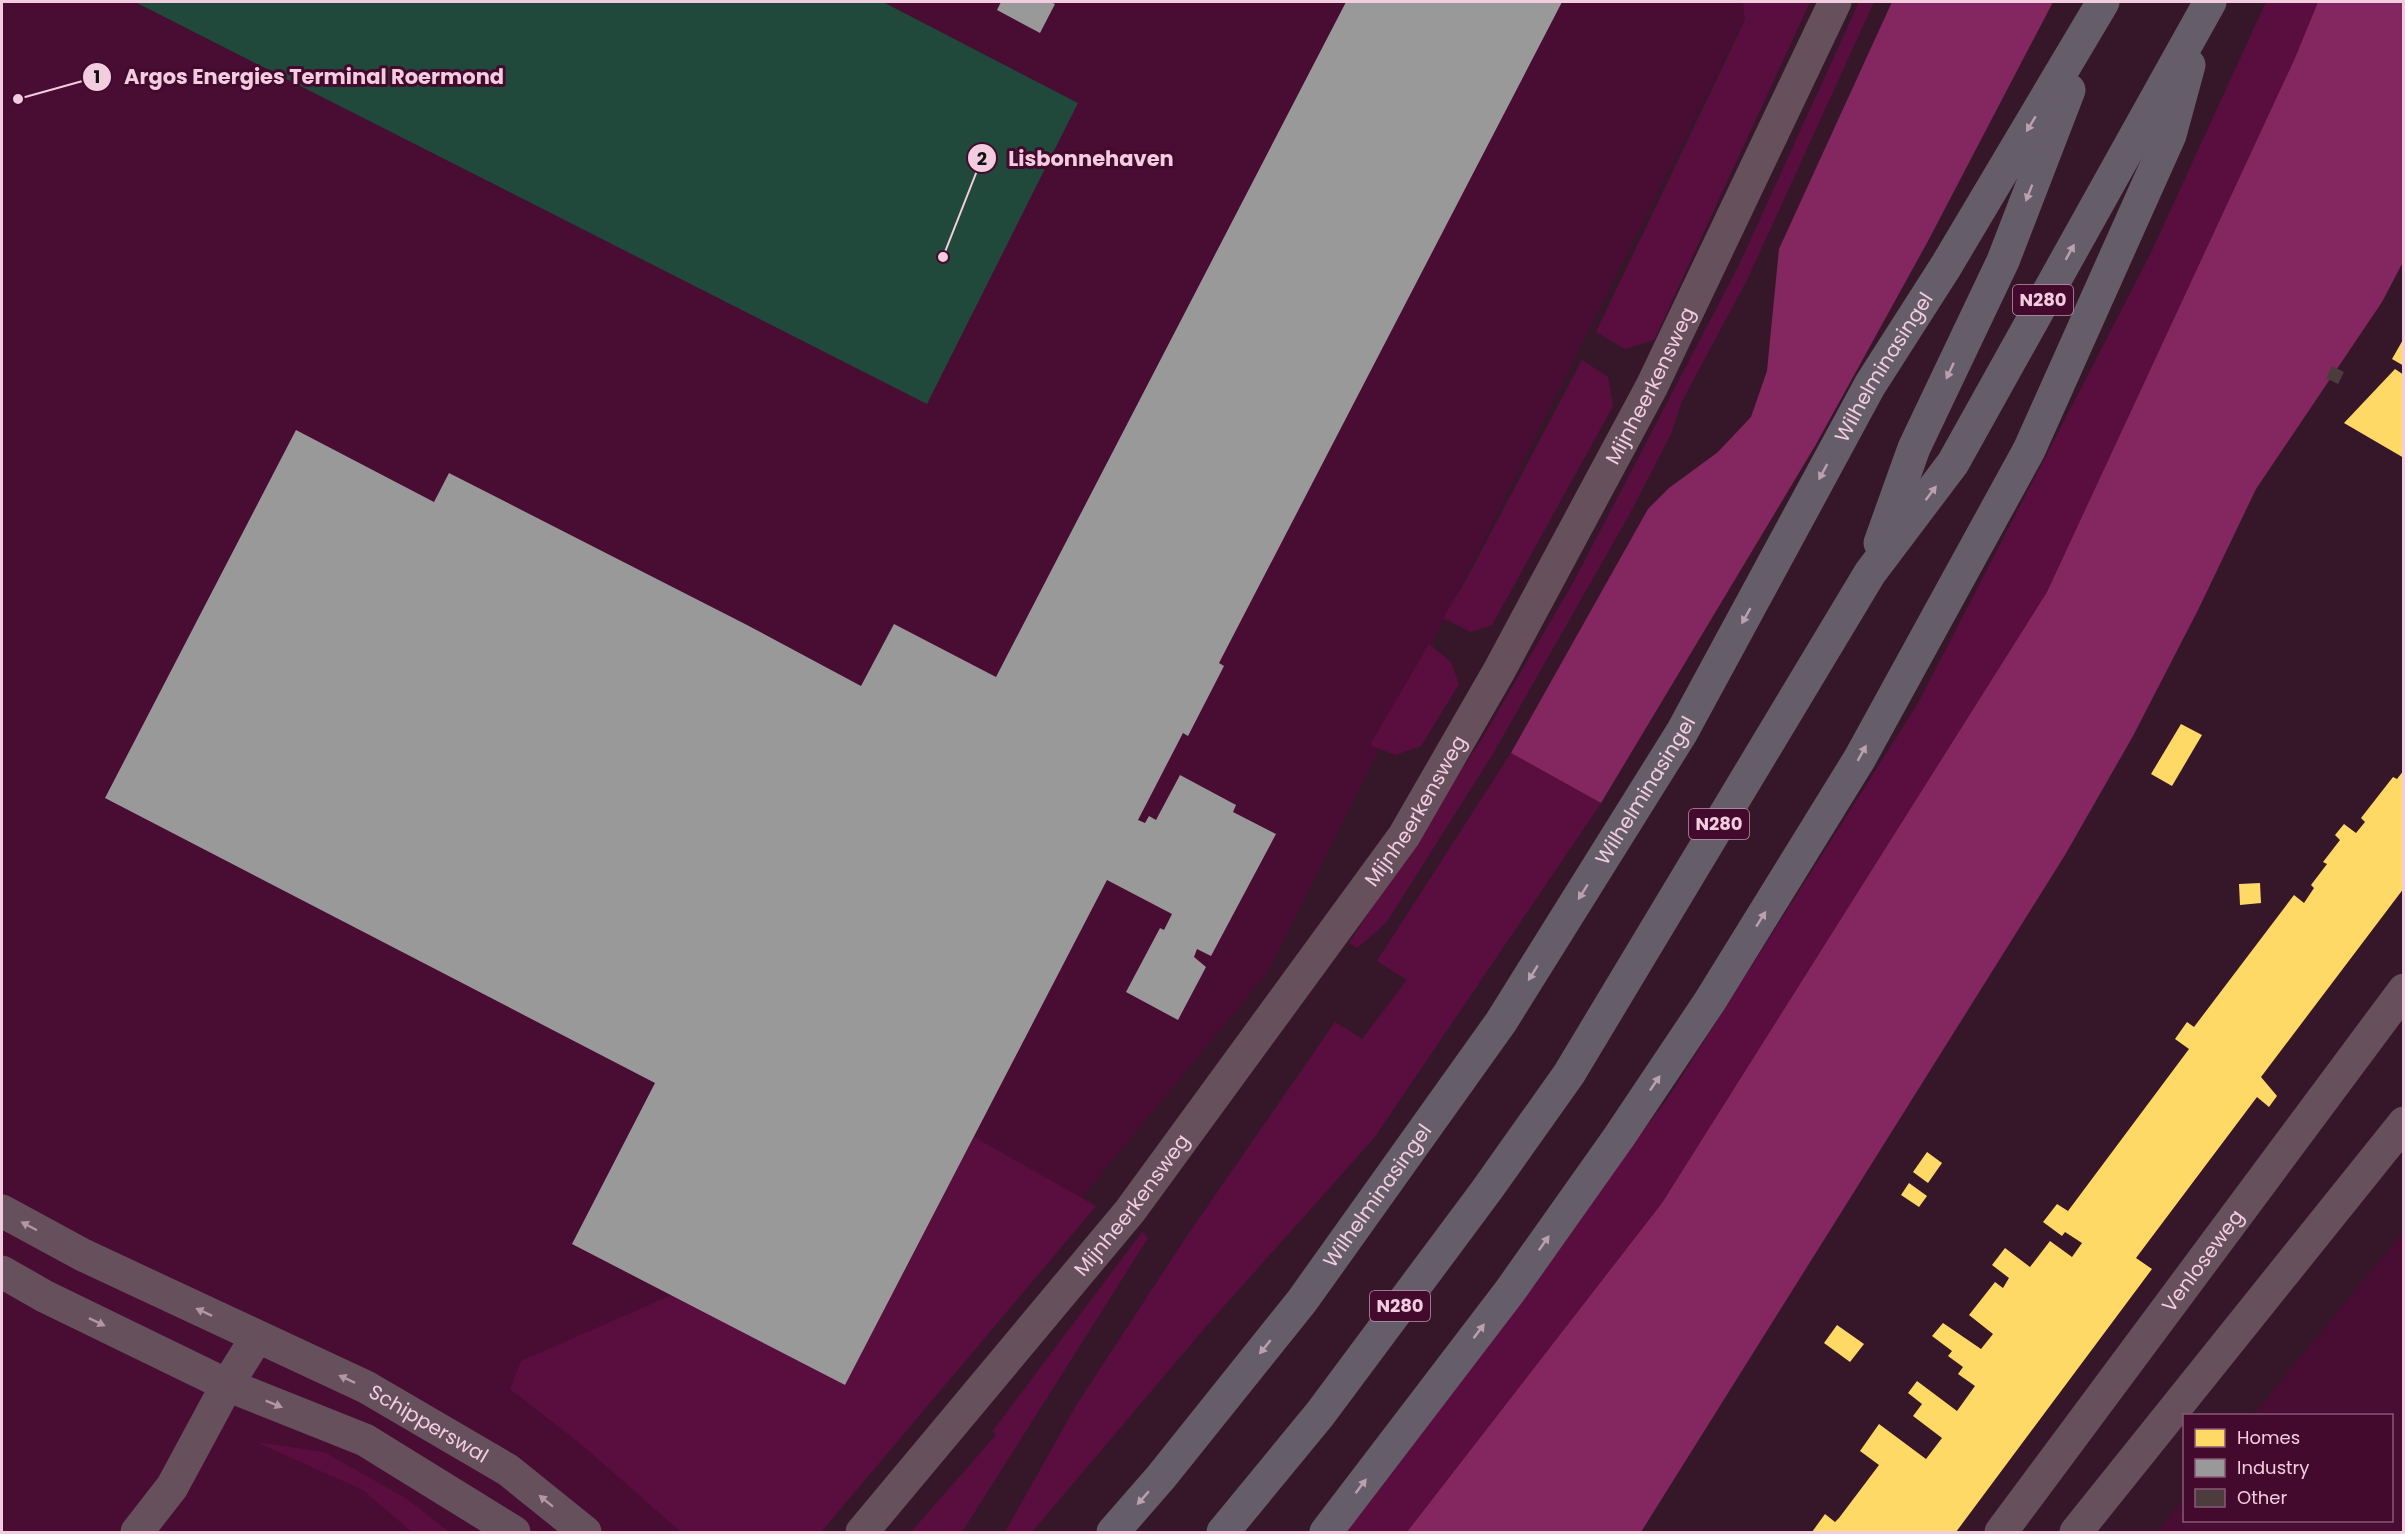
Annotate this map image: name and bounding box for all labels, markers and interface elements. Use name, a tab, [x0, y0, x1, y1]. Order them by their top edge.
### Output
callout: Argos Energies Terminal Roermond	[82, 58, 516, 97]
text: Argos Energies Terminal Roermond	[124, 62, 504, 91]
text: 1	[94, 64, 100, 89]
one-way arrow	[2025, 116, 2036, 132]
callout: Lisbonnehaven	[967, 139, 1186, 178]
text: Lisbonnehaven	[1008, 144, 1174, 173]
text: 2	[977, 146, 987, 171]
one-way arrow	[2024, 184, 2033, 202]
one-way arrow	[2065, 243, 2075, 260]
road number: N280	[2013, 285, 2073, 315]
street label: Wilhelminasingel	[1828, 287, 1940, 447]
street label: Mijnheerkensweg	[1598, 302, 1702, 469]
one-way arrow	[1946, 363, 1955, 380]
one-way arrow	[1818, 464, 1828, 481]
one-way arrow	[1924, 485, 1937, 501]
one-way arrow	[1740, 608, 1751, 624]
street label: Wilhelminasingel	[1588, 711, 1702, 870]
street label: Mijnheerkensweg	[1358, 730, 1473, 892]
one-way arrow	[1857, 745, 1868, 761]
road number: N280	[1689, 809, 1749, 839]
one-way arrow	[1577, 884, 1588, 900]
one-way arrow	[1755, 912, 1767, 928]
one-way arrow	[1527, 964, 1538, 981]
one-way arrow	[1649, 1075, 1660, 1091]
street label: Wilhelminasingel	[1316, 1118, 1438, 1273]
street label: Mijnheerkensweg	[1067, 1128, 1196, 1282]
street label: Venloseweg	[2155, 1204, 2250, 1318]
one-way arrow	[21, 1221, 38, 1231]
one-way arrow	[1538, 1236, 1550, 1252]
road number: N280	[1370, 1291, 1430, 1321]
one-way arrow	[196, 1307, 213, 1316]
one-way arrow	[88, 1317, 105, 1326]
one-way arrow	[1473, 1323, 1485, 1338]
one-way arrow	[1260, 1339, 1272, 1354]
one-way arrow	[339, 1374, 356, 1383]
street label: Schipperswal	[364, 1378, 493, 1469]
one-way arrow	[265, 1399, 283, 1409]
legend	[2183, 1414, 2393, 1522]
text: Homes	[2237, 1425, 2300, 1450]
text: Industry	[2237, 1455, 2309, 1480]
one-way arrow	[1355, 1478, 1368, 1494]
text: Other	[2237, 1485, 2287, 1510]
one-way arrow	[1136, 1490, 1149, 1506]
one-way arrow	[539, 1495, 554, 1508]

